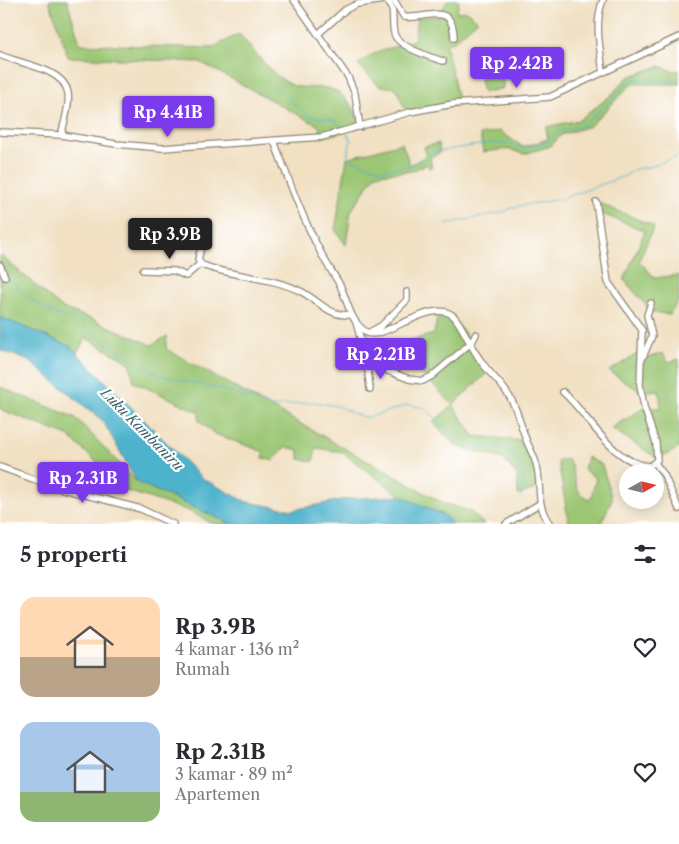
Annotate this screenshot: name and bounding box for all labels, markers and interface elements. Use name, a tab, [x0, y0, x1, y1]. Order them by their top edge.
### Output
pin: Rp 2.42B	[465, 46, 569, 89]
text: Rp 2.42B	[481, 53, 553, 73]
pin: Rp 4.41B	[116, 96, 220, 138]
text: Rp 4.41B	[133, 102, 203, 122]
pin: Rp 3.9B	[124, 218, 216, 260]
text: Rp 3.9B	[139, 224, 201, 244]
pin: Rp 2.21B	[329, 338, 433, 380]
text: Rp 2.21B	[346, 344, 416, 364]
water label: Luku Kambaniru	[96, 383, 188, 475]
pin: Rp 2.31B	[31, 462, 135, 504]
north arrow	[619, 464, 664, 509]
map controls	[619, 464, 664, 509]
text: Rp 2.31B	[48, 468, 118, 488]
icon: filters	[631, 540, 659, 568]
text: 5 properti	[20, 542, 127, 567]
text: Rp 3.9B	[175, 614, 256, 639]
icon: home	[60, 617, 120, 677]
icon: heart	[631, 633, 659, 661]
text: 4 kamar · 136 m²	[175, 639, 299, 659]
text: Rumah	[175, 659, 230, 679]
text: Rp 2.31B	[175, 739, 266, 764]
icon: home	[60, 742, 120, 802]
icon: heart	[631, 758, 659, 786]
text: 3 kamar · 89 m²	[175, 764, 293, 784]
text: Apartemen	[175, 784, 260, 804]

